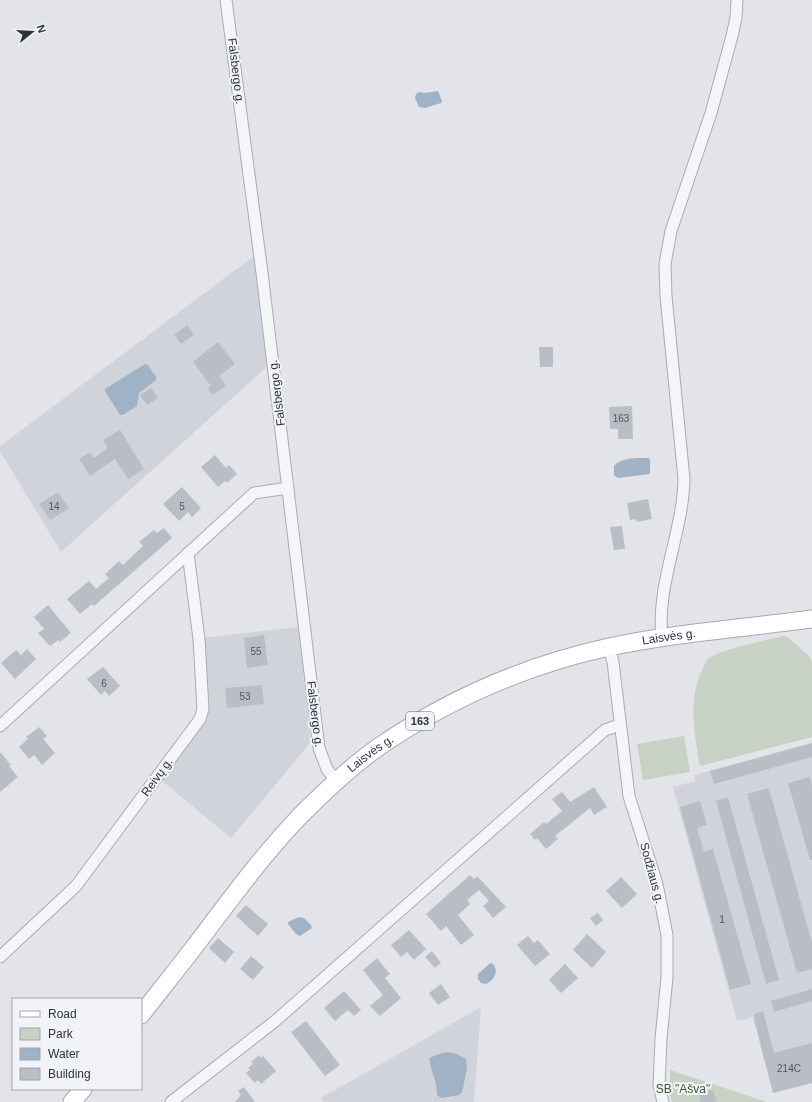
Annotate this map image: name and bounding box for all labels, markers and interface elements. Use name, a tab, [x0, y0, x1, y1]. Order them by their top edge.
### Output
north arrow	[12, 12, 52, 52]
text: N	[35, 23, 48, 35]
street label: Falsbergo g.	[225, 37, 247, 105]
street label: Falsbergo g.	[266, 359, 288, 427]
house number: 163	[613, 413, 630, 424]
house number: 14	[48, 501, 60, 512]
house number: 5	[179, 501, 185, 512]
street label: Laisvės g.	[641, 626, 697, 648]
house number: 55	[250, 646, 262, 657]
house number: 6	[101, 678, 107, 689]
street label: Falsbergo g.	[304, 680, 326, 748]
house number: 53	[239, 691, 251, 702]
road number: 163	[406, 712, 434, 730]
street label: Laisvės g.	[344, 732, 396, 775]
street label: Reivų g.	[138, 755, 176, 799]
street label: Sodžiaus g.	[637, 841, 667, 905]
house number: 1	[719, 914, 725, 925]
legend	[12, 998, 142, 1090]
text: Road	[48, 1007, 77, 1021]
text: Park	[48, 1027, 74, 1041]
text: Water	[48, 1047, 80, 1061]
house number: 214C	[777, 1063, 801, 1074]
text: Building	[48, 1067, 91, 1081]
park label: SB "Ašva"	[656, 1082, 710, 1096]

